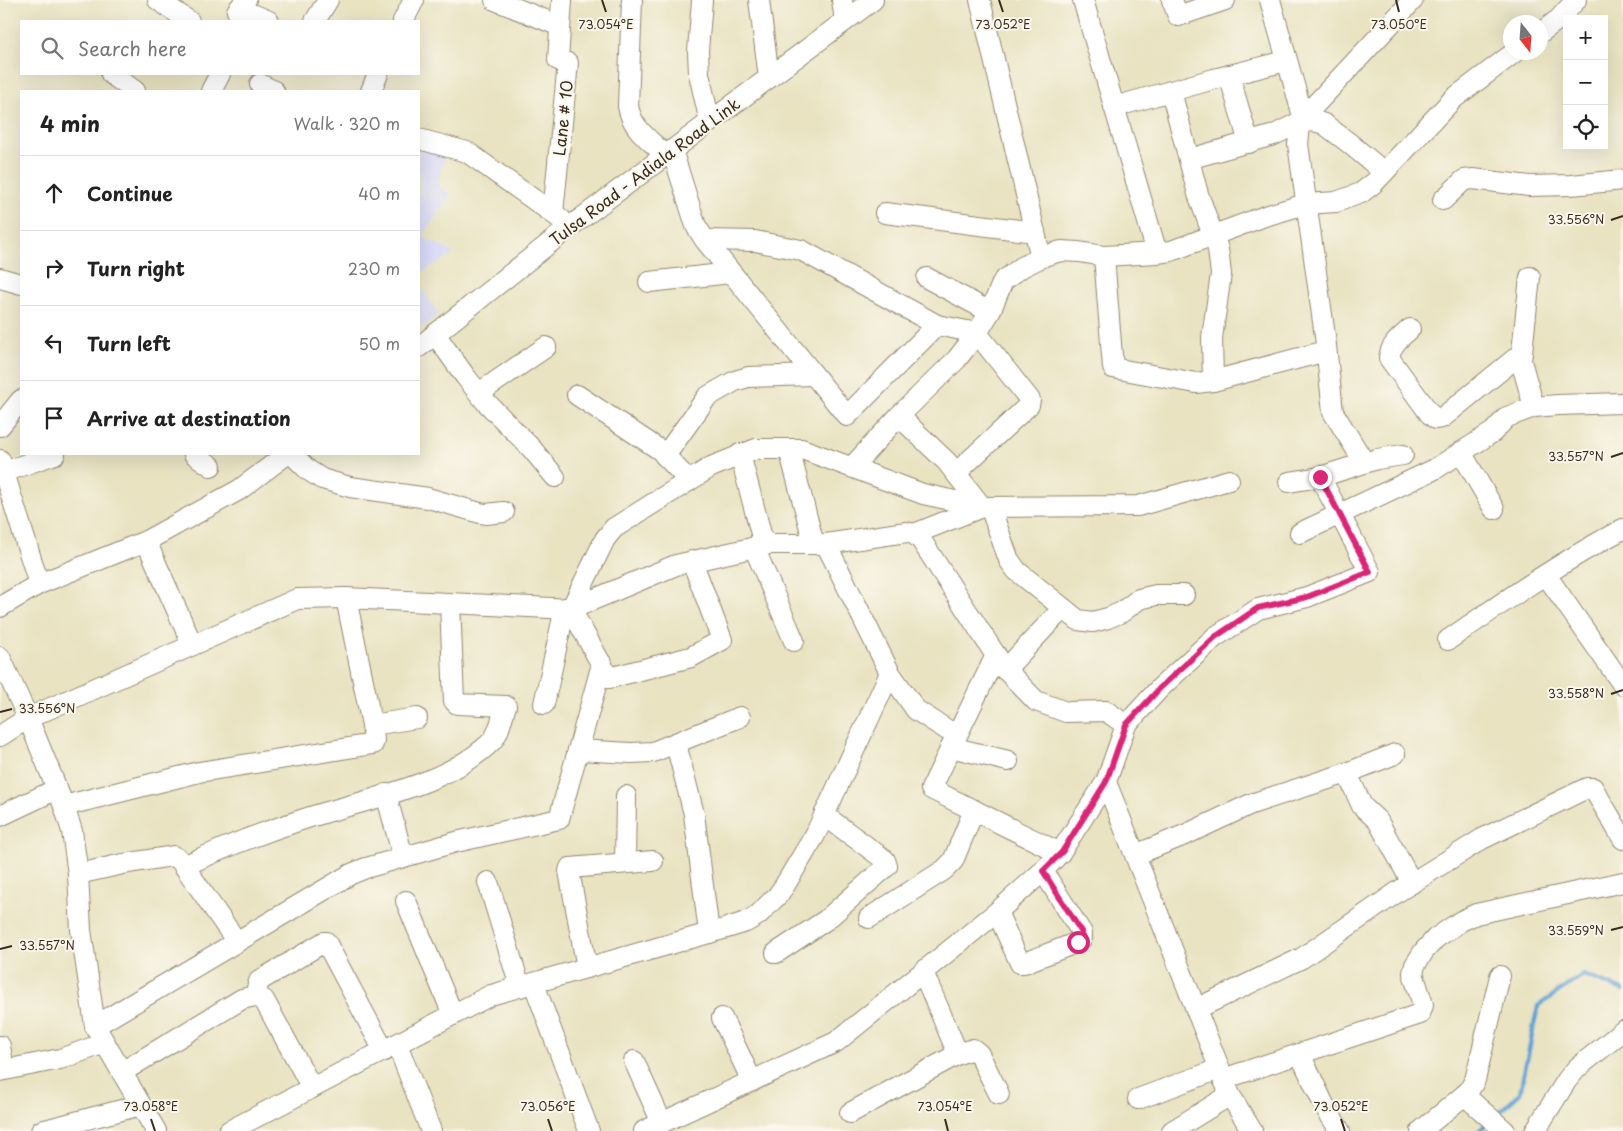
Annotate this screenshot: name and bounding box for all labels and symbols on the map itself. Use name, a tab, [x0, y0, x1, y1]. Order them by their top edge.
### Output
text: 73.054°E	[579, 15, 633, 33]
text: 73.052°E	[975, 15, 1031, 33]
text: 73.050°E	[1371, 15, 1427, 33]
north arrow	[1503, 15, 1548, 60]
street label: Lane # 10	[546, 79, 578, 157]
street label: Tulsa Road - Adiala Road Link	[544, 91, 744, 251]
text: 33.556°N	[1548, 210, 1604, 228]
text: 33.557°N	[1548, 447, 1604, 465]
route end	[1309, 466, 1332, 489]
text: 33.558°N	[1548, 684, 1604, 702]
text: 33.556°N	[19, 699, 75, 717]
text: 33.559°N	[1548, 921, 1604, 939]
route start	[1067, 931, 1090, 954]
text: 33.557°N	[19, 936, 75, 954]
text: 73.058°E	[124, 1097, 178, 1115]
text: 73.056°E	[520, 1097, 576, 1115]
text: 73.054°E	[918, 1097, 972, 1115]
text: 73.052°E	[1313, 1097, 1369, 1115]

